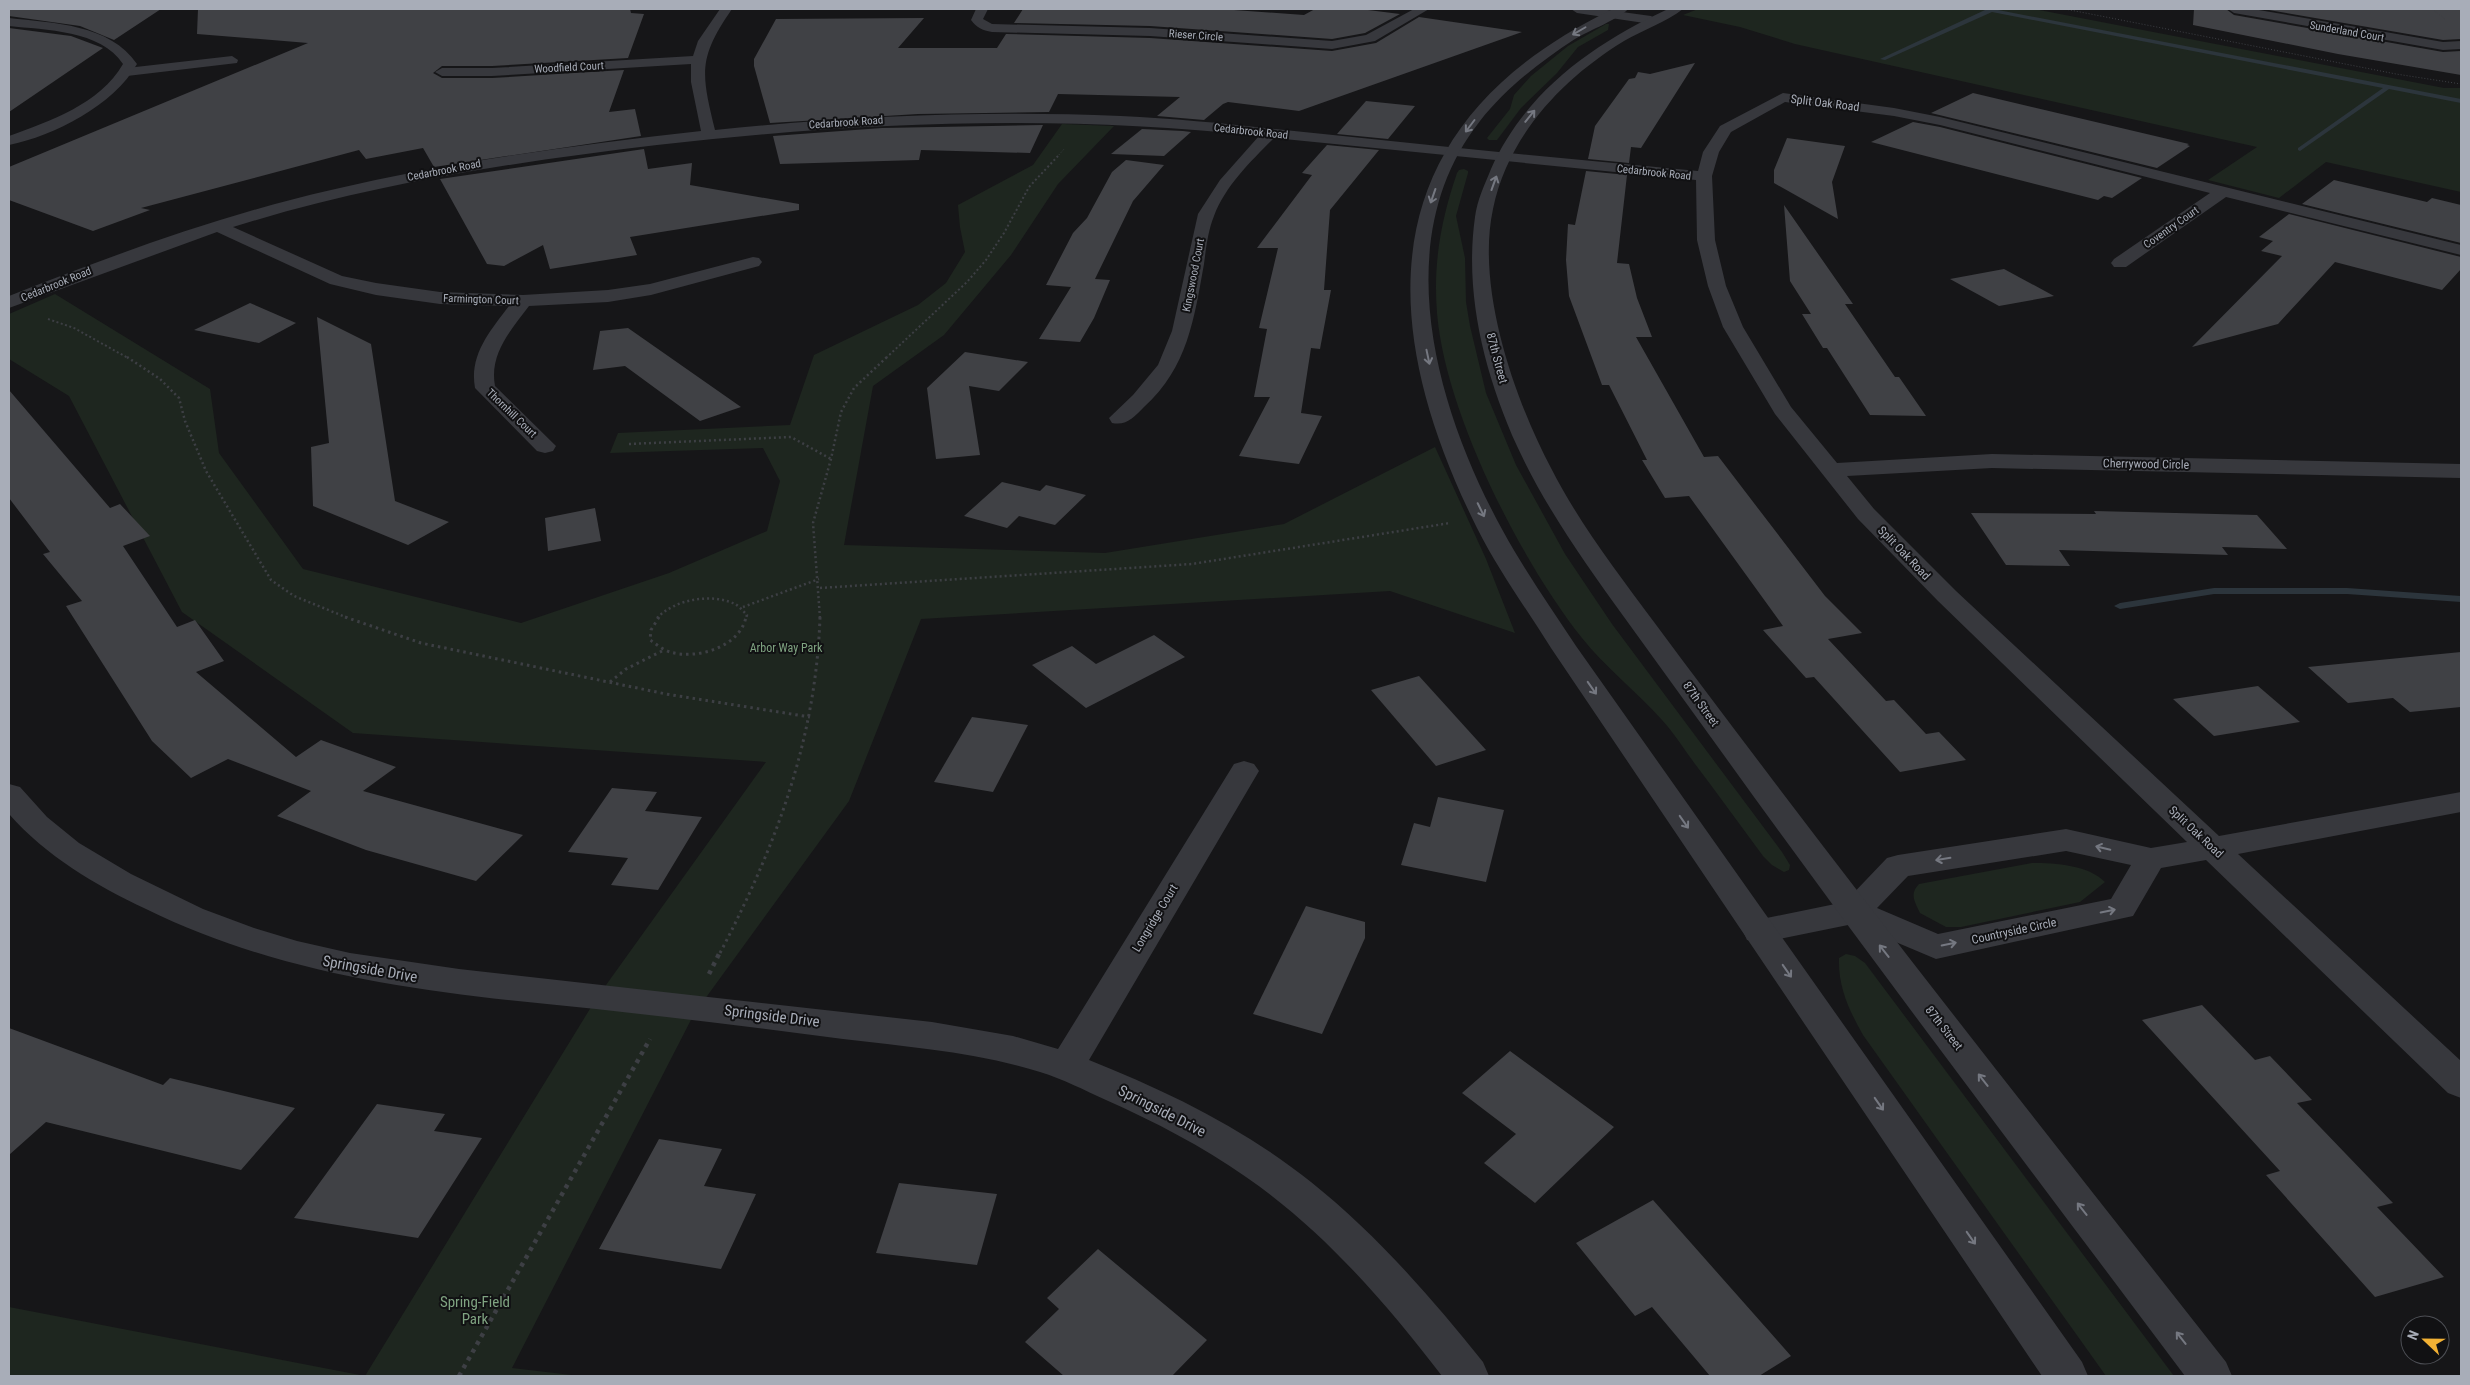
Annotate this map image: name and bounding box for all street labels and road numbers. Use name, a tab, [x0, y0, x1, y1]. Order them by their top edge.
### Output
street label: Sunderland Court	[2309, 19, 2385, 44]
street label: Rieser Circle	[1168, 27, 1224, 44]
street label: Woodfield Court	[534, 59, 604, 76]
street label: Split Oak Road	[1790, 92, 1860, 114]
street label: Cedarbrook Road	[808, 113, 884, 132]
street label: Cedarbrook Road	[1213, 121, 1289, 142]
street label: Cedarbrook Road	[406, 157, 482, 184]
street label: Cedarbrook Road	[1616, 162, 1692, 183]
street label: Coventry Court	[2141, 204, 2201, 251]
street label: Kingswood Court	[1180, 237, 1207, 313]
street label: Cedarbrook Road	[19, 264, 93, 304]
street label: Farmington Court	[443, 292, 519, 307]
street label: 87th Street	[1483, 331, 1511, 385]
street label: Thornhill Court	[484, 386, 539, 440]
street label: Cherrywood Circle	[2103, 456, 2190, 472]
street label: Split Oak Road	[1875, 523, 1933, 583]
street label: 87th Street	[1680, 679, 1722, 730]
street label: Split Oak Road	[2166, 803, 2226, 861]
street label: Longridge Court	[1129, 881, 1181, 954]
street label: Countryside Circle	[1970, 915, 2058, 947]
street label: Springside Drive	[321, 952, 419, 986]
street label: Springside Drive	[723, 1001, 821, 1031]
street label: 87th Street	[1922, 1003, 1966, 1053]
street label: Springside Drive	[1115, 1081, 1209, 1141]

